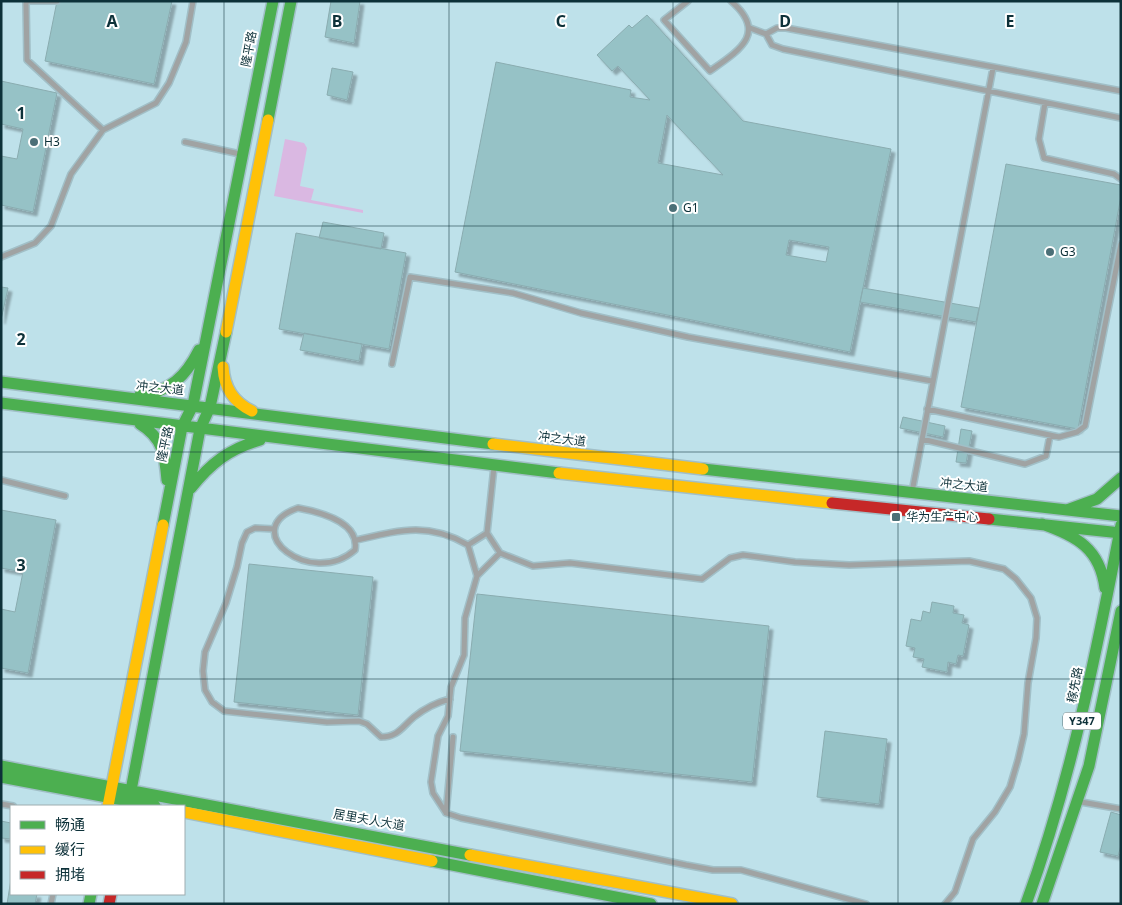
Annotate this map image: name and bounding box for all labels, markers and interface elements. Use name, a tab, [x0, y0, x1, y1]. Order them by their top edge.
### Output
text: A	[106, 10, 118, 32]
text: B	[332, 10, 342, 32]
text: C	[556, 10, 566, 32]
text: D	[779, 10, 791, 32]
text: E	[1006, 10, 1015, 32]
street label: 隆平路	[237, 30, 260, 68]
text: 1	[16, 102, 26, 124]
place label: H3	[44, 133, 60, 150]
marker: H3	[28, 136, 40, 148]
place label: G1	[683, 199, 699, 216]
marker: G1	[667, 202, 679, 214]
place label: G3	[1060, 243, 1076, 260]
marker: G3	[1044, 246, 1056, 258]
text: 2	[16, 328, 26, 350]
street label: 冲之大道	[135, 377, 185, 398]
street label: 隆平路	[152, 425, 177, 463]
street label: 冲之大道	[537, 427, 587, 450]
street label: 冲之大道	[939, 474, 989, 495]
place label: 华为生产中心	[906, 508, 978, 525]
marker: 华为生产中心	[890, 511, 902, 523]
text: 3	[16, 554, 26, 576]
street label: 稼先路	[1063, 666, 1086, 704]
road number: Y347	[1063, 712, 1101, 729]
legend	[10, 805, 185, 895]
street label: 居里夫人大道	[332, 805, 406, 834]
text: 畅通	[55, 814, 85, 834]
text: 缓行	[55, 839, 85, 859]
text: 拥堵	[55, 864, 85, 884]

